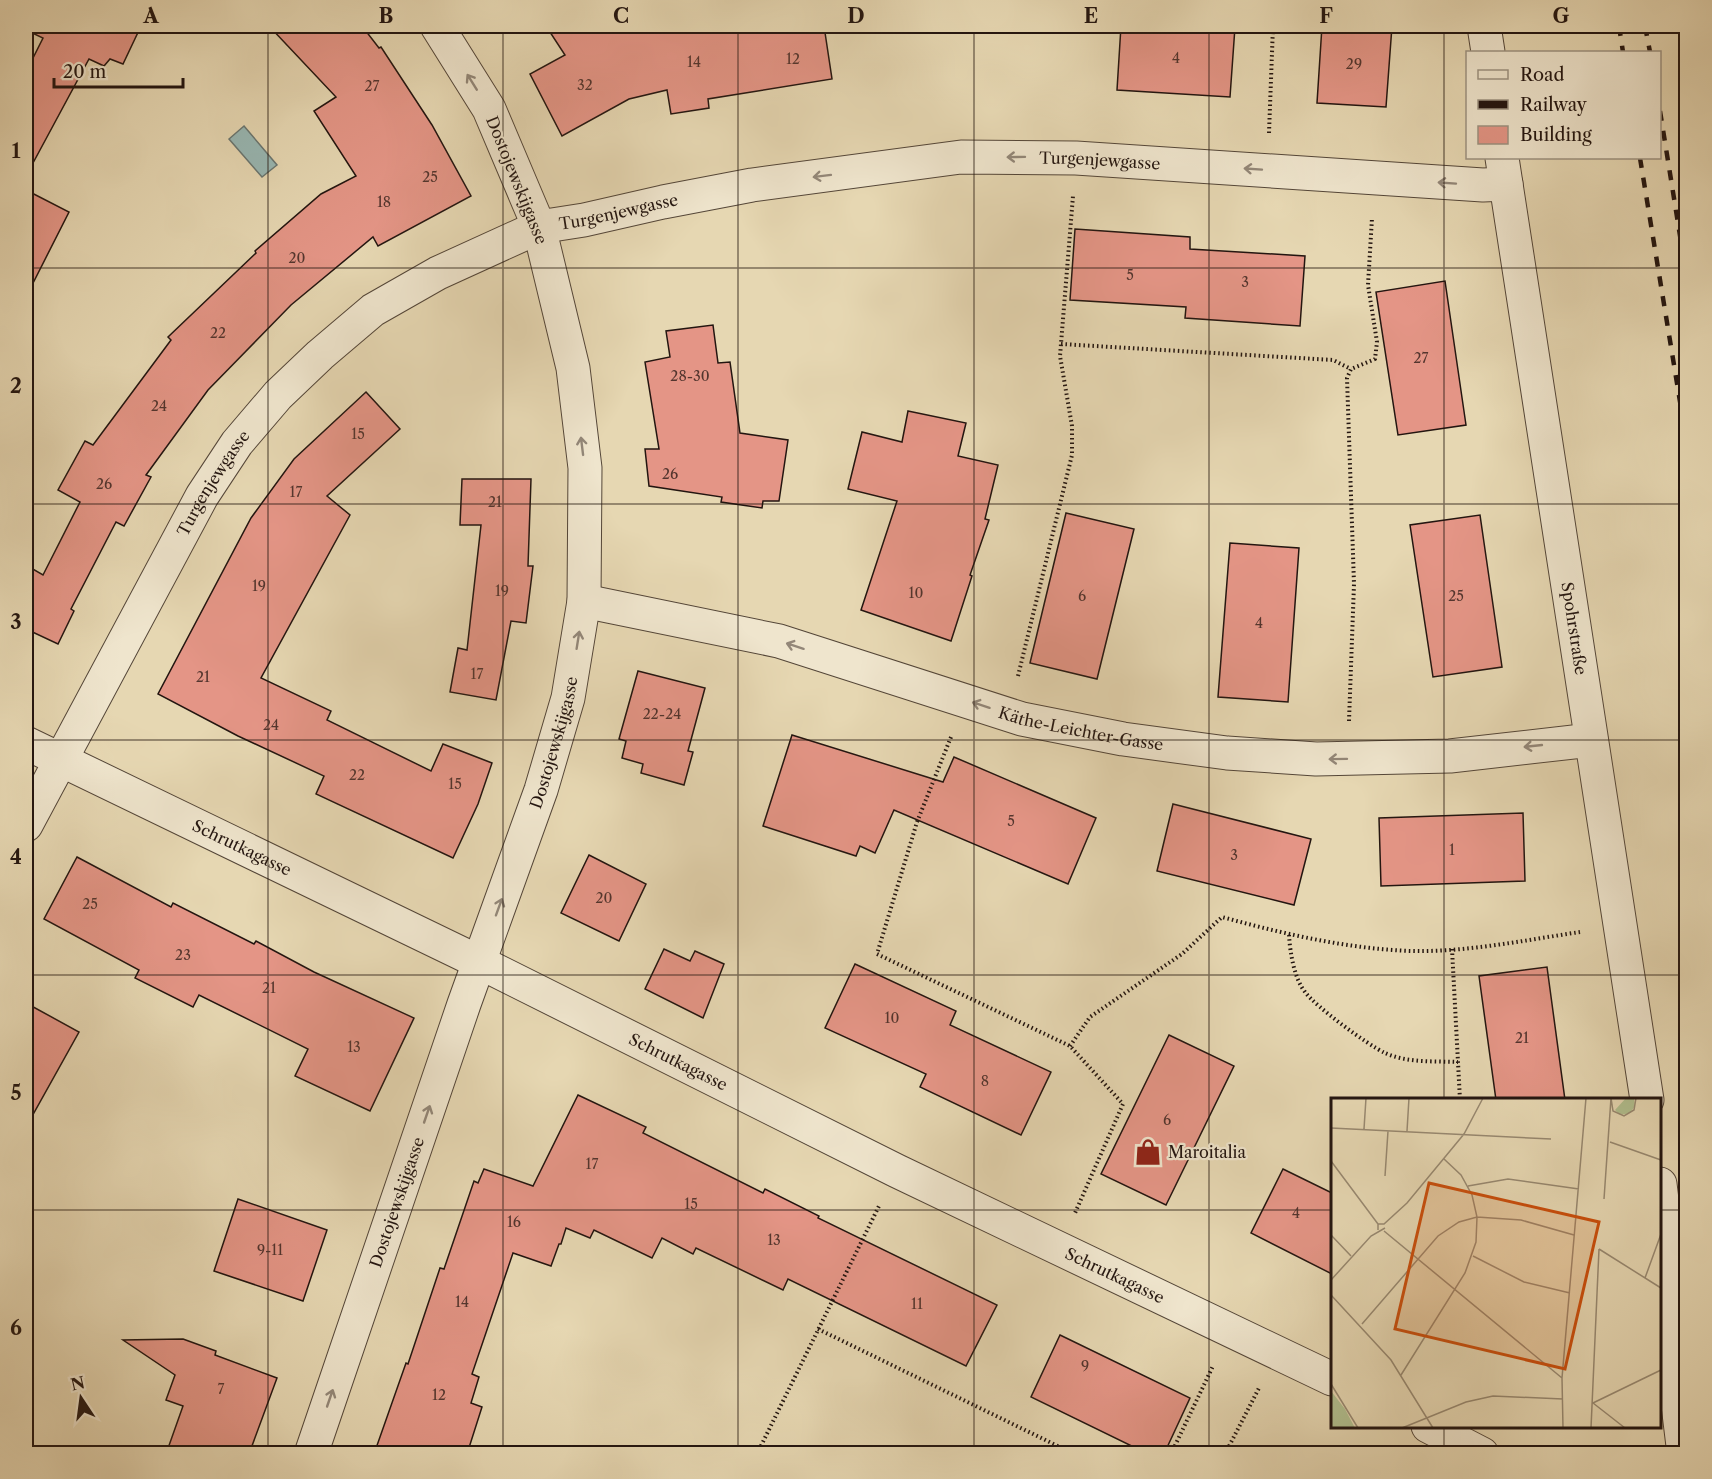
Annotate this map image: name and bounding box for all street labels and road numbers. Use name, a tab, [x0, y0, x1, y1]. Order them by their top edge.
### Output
street label: Dostojewskijgasse	[482, 113, 552, 247]
street label: Turgenjewgasse	[1039, 148, 1161, 174]
street label: Turgenjewgasse	[558, 189, 680, 234]
street label: Turgenjewgasse	[173, 426, 254, 539]
street label: Spohrstraße	[1557, 581, 1591, 676]
street label: Dostojewskijgasse	[525, 675, 581, 811]
street label: Käthe-Leichter-Gasse	[996, 702, 1165, 754]
street label: Schrutkagasse	[189, 815, 295, 880]
street label: Schrutkagasse	[626, 1029, 731, 1095]
street label: Dostojewskijgasse	[365, 1134, 428, 1270]
street label: Schrutkagasse	[1062, 1243, 1168, 1307]

